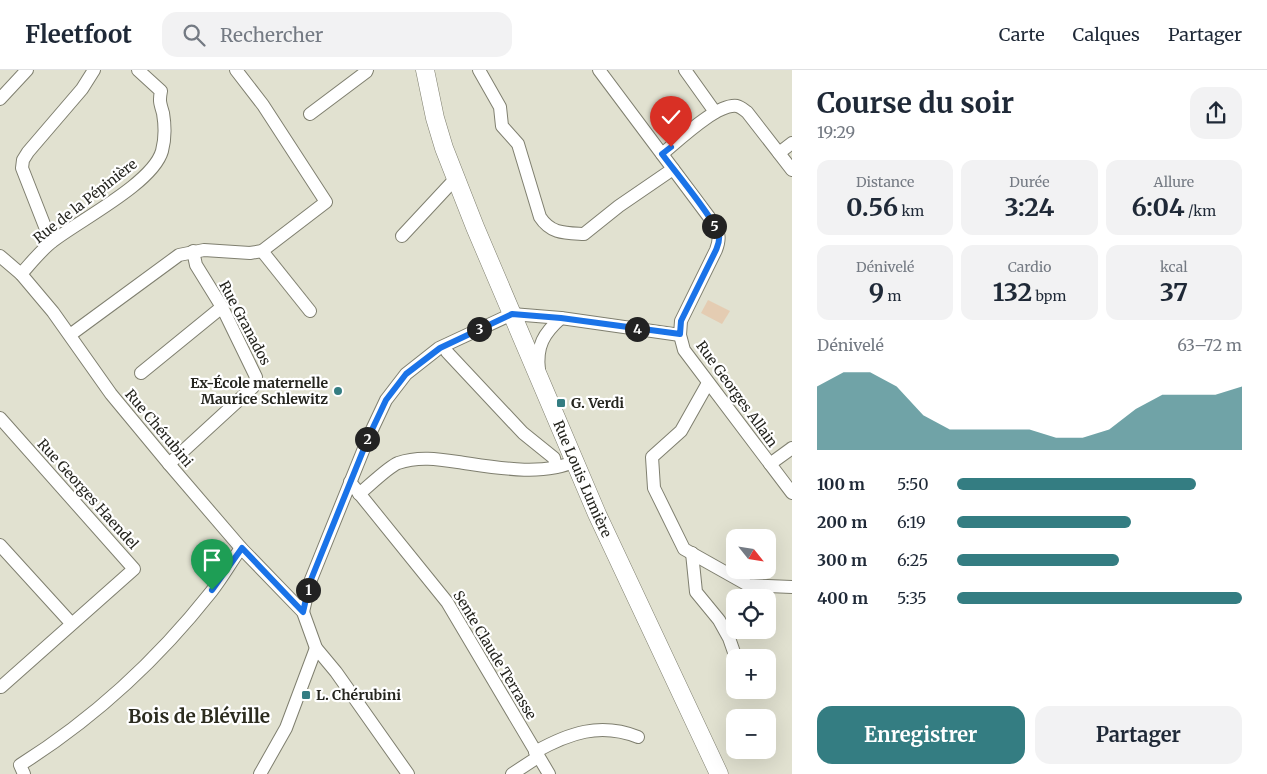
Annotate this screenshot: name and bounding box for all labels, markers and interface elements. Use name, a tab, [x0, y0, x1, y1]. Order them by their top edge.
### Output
search box	[162, 12, 512, 57]
text: Fleetfoot	[25, 19, 132, 50]
icon: search	[180, 21, 208, 49]
text: Rechercher	[220, 23, 323, 47]
text: Carte	[999, 23, 1045, 46]
text: Calques	[1073, 23, 1140, 46]
text: Partager	[1168, 23, 1242, 46]
text: Course du soir	[817, 85, 1014, 121]
button: share	[1190, 87, 1242, 139]
pin	[650, 96, 692, 147]
icon: check	[657, 103, 685, 131]
text: 19:29	[817, 122, 855, 142]
street label: Rue de la Pépinière	[30, 155, 140, 247]
text: Distance	[856, 173, 914, 191]
text: Durée	[1009, 173, 1050, 191]
text: Allure	[1154, 173, 1194, 191]
text: 0.56	[846, 191, 898, 223]
text: 3:24	[1005, 191, 1054, 223]
text: 6:04	[1132, 191, 1185, 223]
text: km	[898, 202, 924, 220]
text: /km	[1185, 202, 1216, 220]
pin: 5	[702, 214, 726, 238]
text: 5	[710, 217, 719, 235]
text: Dénivelé	[856, 258, 914, 276]
text: Cardio	[1008, 258, 1051, 276]
text: kcal	[1160, 258, 1188, 276]
text: 9	[869, 276, 884, 308]
text: 132	[993, 276, 1032, 308]
text: 37	[1160, 276, 1188, 308]
street label: Rue Granados	[215, 278, 275, 368]
text: m	[884, 287, 902, 305]
text: bpm	[1032, 287, 1066, 305]
pin: 3	[466, 316, 492, 342]
pin: 4	[624, 316, 650, 342]
text: 3	[475, 320, 484, 338]
text: 4	[633, 320, 642, 338]
text: Dénivelé	[817, 335, 884, 355]
text: 63–72 m	[1177, 335, 1242, 355]
street label: Rue Georges Allain	[692, 337, 782, 451]
place label: Ex-École maternelle Maurice Schlewitz	[190, 374, 328, 408]
street label: Rue Chérubini	[121, 385, 197, 471]
marker: Ex-École maternelle Maurice Schlewitz	[332, 385, 344, 397]
place label: G. Verdi	[571, 394, 624, 412]
marker: G. Verdi	[555, 397, 567, 409]
street label: Rue Louis Lumière	[549, 418, 616, 540]
pin: 2	[354, 426, 380, 452]
text: 2	[363, 430, 372, 448]
street label: Rue Georges Haendel	[34, 435, 143, 553]
text: 100 m	[817, 474, 865, 494]
text: 5:50	[897, 474, 928, 494]
text: 200 m	[817, 512, 867, 532]
text: 6:19	[897, 512, 926, 532]
north arrow	[726, 529, 776, 579]
map controls	[726, 529, 776, 759]
pin	[191, 539, 233, 590]
icon: arrive	[198, 546, 226, 574]
text: 300 m	[817, 550, 867, 570]
text: 6:25	[897, 550, 928, 570]
pin: 1	[296, 578, 320, 602]
text: 1	[305, 581, 312, 599]
street label: Sente Claude Terrasse	[449, 587, 541, 723]
text: 400 m	[817, 588, 868, 608]
text: 5:35	[897, 588, 927, 608]
button: locate	[726, 589, 776, 639]
button: +	[726, 649, 776, 699]
place label: L. Chérubini	[316, 686, 401, 704]
marker: L. Chérubini	[300, 689, 312, 701]
district label: Bois de Bléville	[128, 704, 270, 728]
button: Enregistrer	[817, 706, 1025, 764]
button: Partager	[1035, 706, 1242, 764]
button: −	[726, 709, 776, 759]

